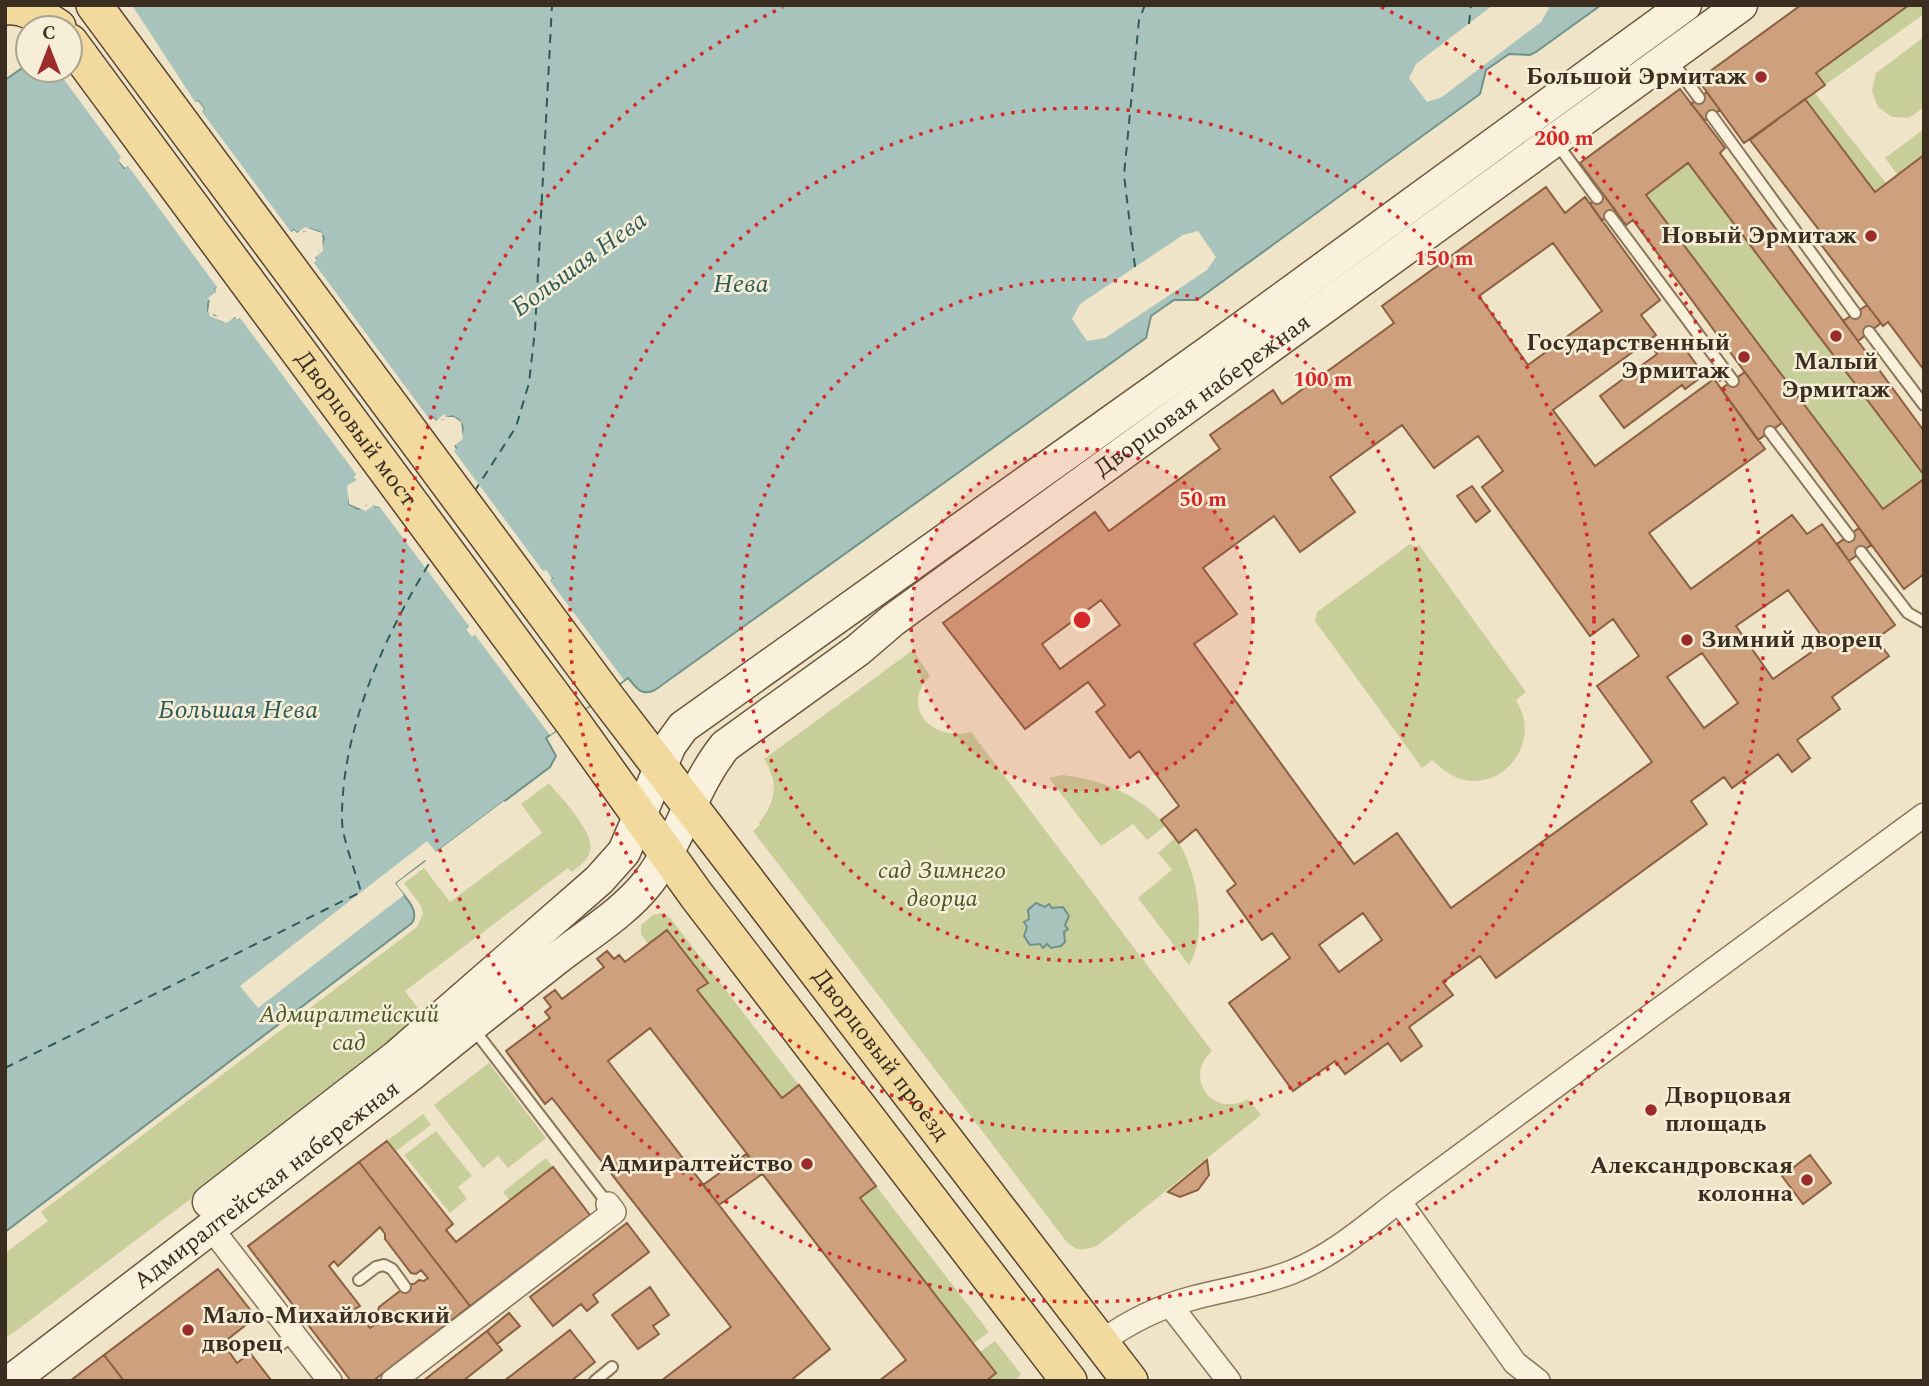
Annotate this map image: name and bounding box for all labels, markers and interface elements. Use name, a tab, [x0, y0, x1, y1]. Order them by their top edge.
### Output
north arrow	[14, 14, 84, 84]
text: С	[42, 19, 56, 48]
place label: Большой Эрмитаж	[1526, 59, 1748, 95]
marker: Большой Эрмитаж	[1753, 69, 1769, 85]
text: 200 m	[1534, 123, 1594, 155]
water label: Большая Нева	[502, 201, 656, 327]
place label: Новый Эрмитаж	[1661, 218, 1858, 254]
marker: Новый Эрмитаж	[1863, 228, 1879, 244]
text: 150 m	[1414, 243, 1474, 275]
water label: Нева	[713, 264, 769, 304]
street label: Дворцовая набережная	[1087, 305, 1318, 486]
place label: Государственный Эрмитаж	[1526, 325, 1731, 389]
marker: Малый Эрмитаж	[1828, 328, 1844, 344]
street label: Дворцовый мост	[286, 343, 426, 515]
place label: Малый Эрмитаж	[1782, 344, 1891, 408]
marker: Государственный Эрмитаж	[1736, 349, 1752, 365]
text: 100 m	[1293, 364, 1353, 396]
text: 50 m	[1179, 484, 1227, 516]
centre of rings	[1070, 608, 1094, 632]
place label: Зимний дворец	[1701, 622, 1882, 658]
marker: Зимний дворец	[1679, 632, 1695, 648]
water label: Большая Нева	[158, 690, 318, 730]
park label: сад Зимнего дворца	[878, 853, 1006, 917]
street label: Дворцовый проезд	[803, 961, 958, 1149]
park label: Адмиралтейский сад	[258, 997, 439, 1061]
street label: Адмиралтейская набережная	[126, 1071, 407, 1299]
place label: Дворцовая площадь	[1665, 1078, 1791, 1142]
marker: Дворцовая площадь	[1643, 1102, 1659, 1118]
place label: Адмиралтейство	[599, 1146, 793, 1182]
place label: Александровская колонна	[1590, 1148, 1794, 1212]
marker: Адмиралтейство	[799, 1156, 815, 1172]
marker: Александровская колонна	[1799, 1172, 1815, 1188]
place label: Мало-Михайловский дворец	[202, 1298, 450, 1362]
marker: Мало-Михайловский дворец	[180, 1322, 196, 1338]

